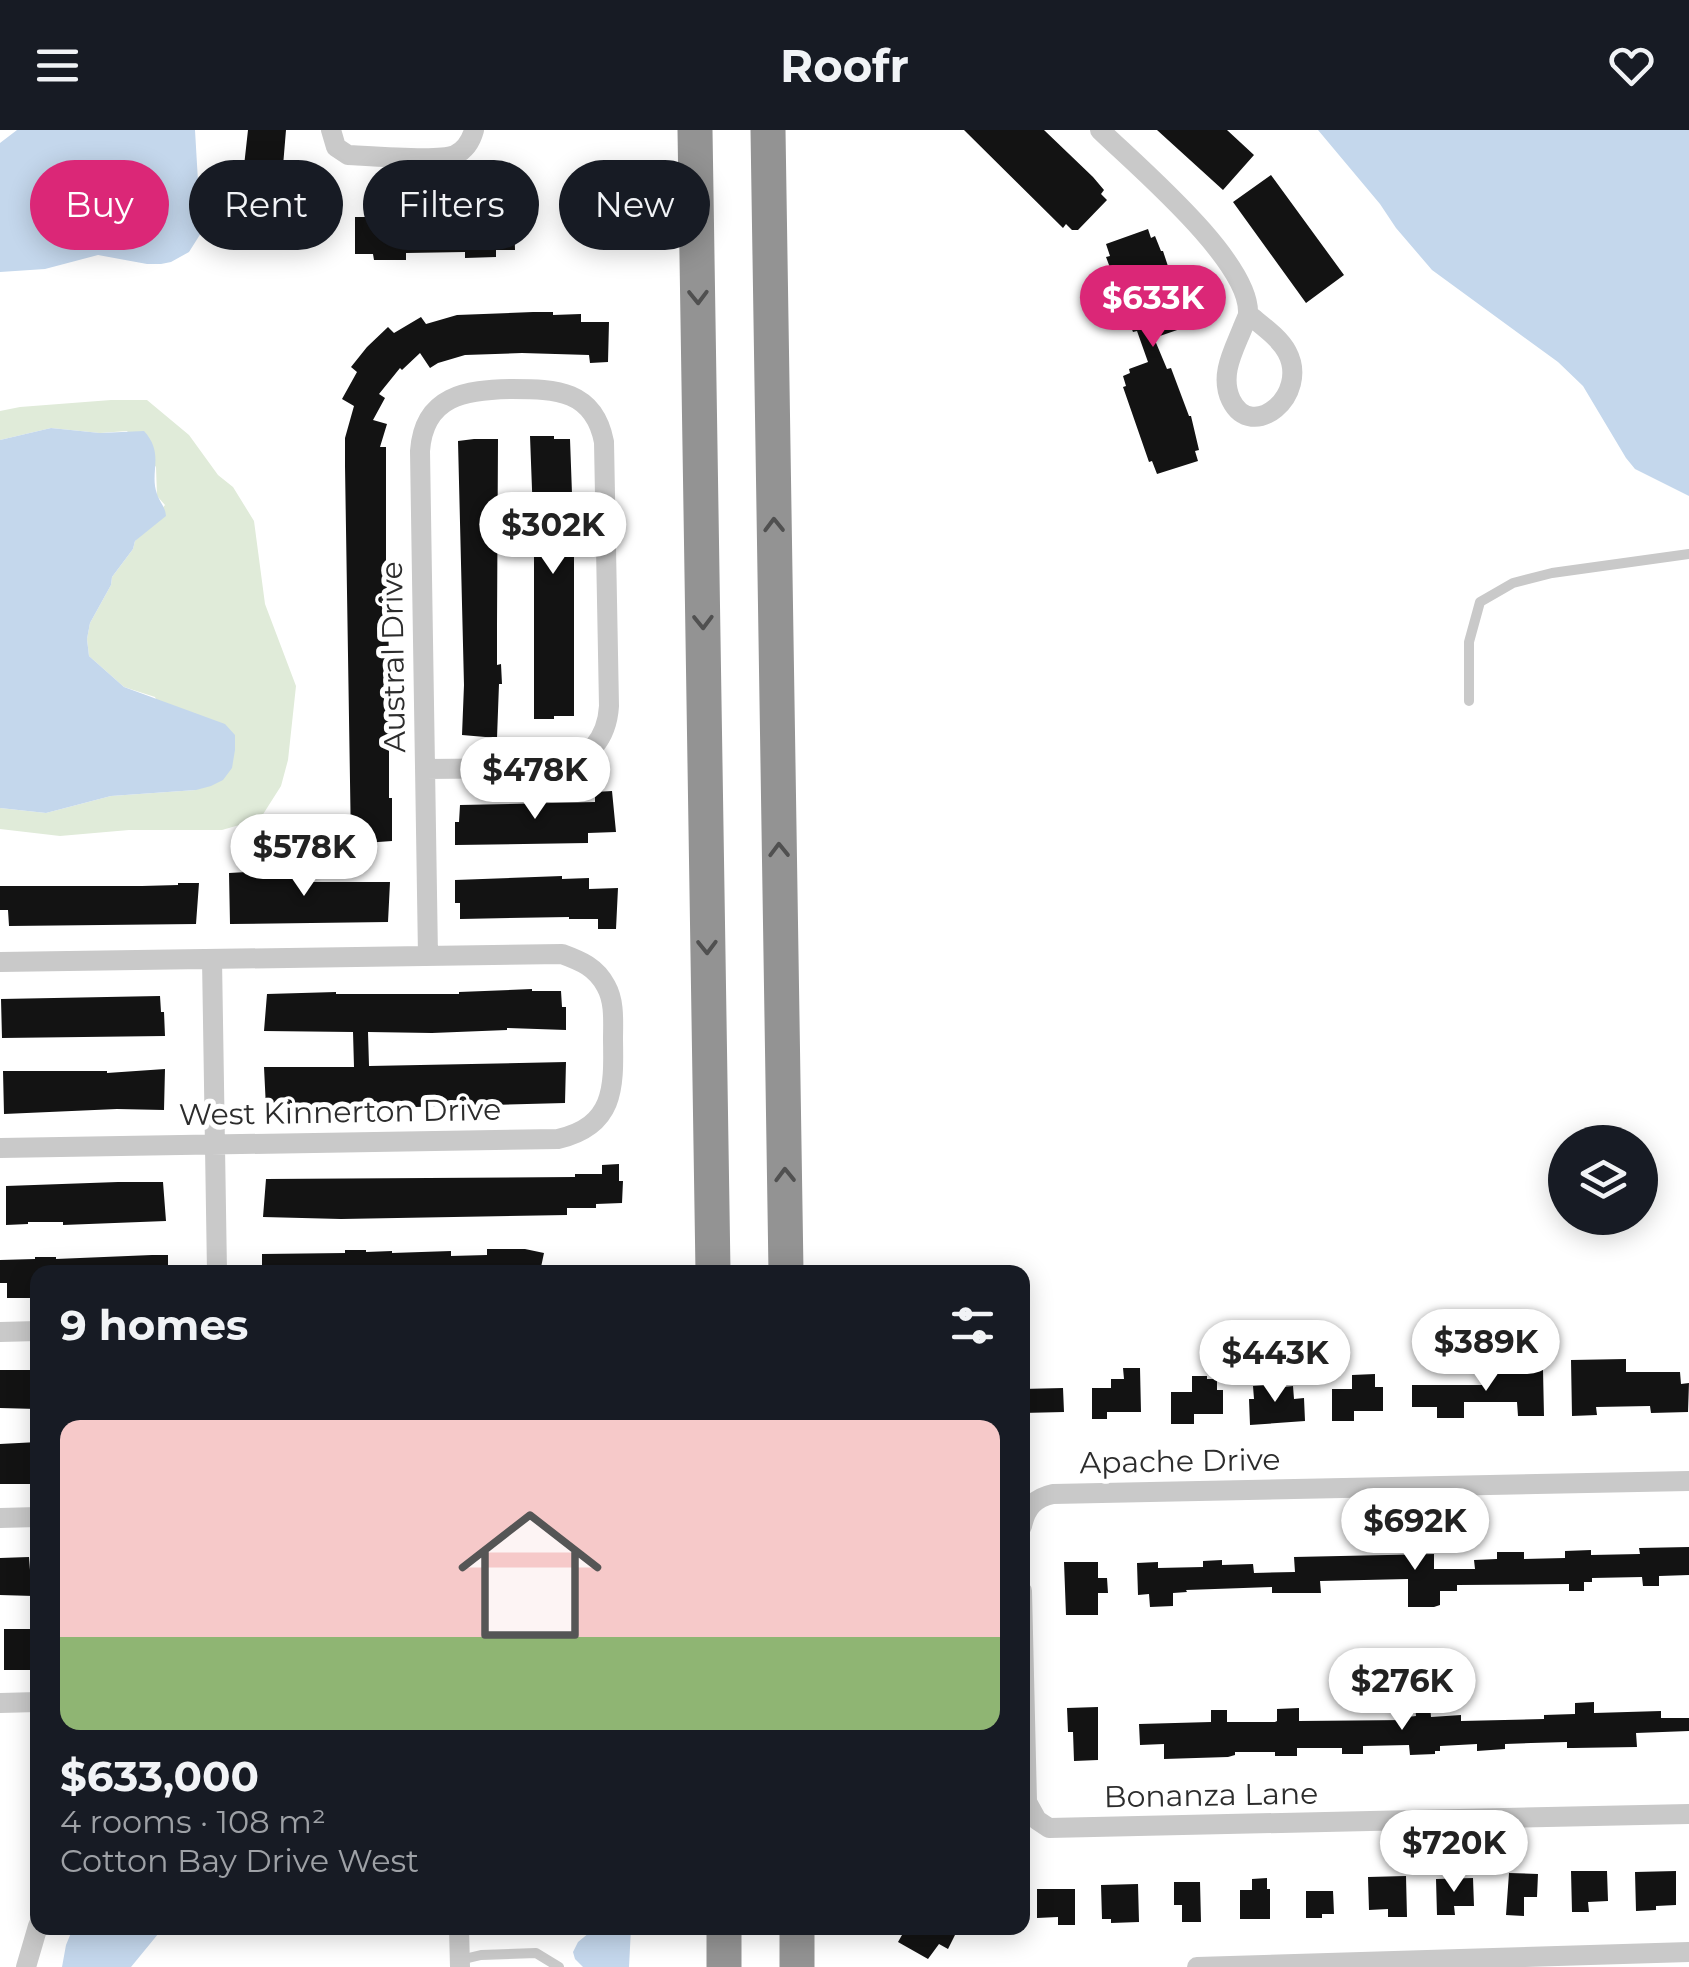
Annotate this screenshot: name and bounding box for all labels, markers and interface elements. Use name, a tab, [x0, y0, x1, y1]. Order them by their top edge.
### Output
icon: menu	[30, 38, 85, 93]
text: Roofr	[780, 38, 909, 93]
icon: heart	[1604, 38, 1659, 93]
chip: Buy	[30, 160, 169, 250]
chip: Rent	[189, 160, 343, 250]
chip: Filters	[363, 160, 539, 250]
chip: New	[559, 160, 710, 250]
pin: $633K	[1083, 265, 1223, 350]
text: $633K	[1102, 278, 1204, 317]
one-way arrow	[687, 290, 708, 306]
pin: $302K	[483, 492, 623, 577]
text: $302K	[501, 505, 605, 544]
one-way arrow	[763, 517, 785, 532]
street label: Austral Drive	[373, 561, 413, 753]
one-way arrow	[692, 615, 713, 631]
pin: $478K	[465, 737, 605, 822]
text: $478K	[482, 750, 588, 789]
pin: $578K	[234, 814, 374, 899]
text: $578K	[252, 827, 356, 866]
one-way arrow	[769, 842, 790, 858]
one-way arrow	[697, 940, 718, 956]
street label: West Kinnerton Drive	[179, 1091, 501, 1133]
map controls	[1548, 1125, 1658, 1235]
button: layers	[1548, 1125, 1658, 1235]
one-way arrow	[774, 1167, 795, 1183]
icon: filters	[945, 1298, 1000, 1353]
text: 9 homes	[60, 1299, 248, 1351]
pin: $389K	[1416, 1309, 1556, 1394]
pin: $443K	[1205, 1320, 1345, 1405]
text: $389K	[1434, 1322, 1538, 1361]
text: $443K	[1221, 1333, 1329, 1372]
street label: Apache Drive	[1079, 1441, 1281, 1481]
icon: home	[440, 1485, 620, 1665]
pin: $692K	[1345, 1488, 1485, 1573]
text: $692K	[1363, 1501, 1467, 1540]
pin: $276K	[1332, 1648, 1472, 1733]
text: $276K	[1351, 1661, 1453, 1700]
text: $633,000	[60, 1750, 259, 1802]
street label: Bonanza Lane	[1104, 1775, 1318, 1815]
text: 4 rooms · 108 m²	[60, 1802, 326, 1841]
pin: $720K	[1384, 1810, 1524, 1895]
text: $720K	[1402, 1823, 1506, 1862]
text: Cotton Bay Drive West	[60, 1841, 419, 1880]

